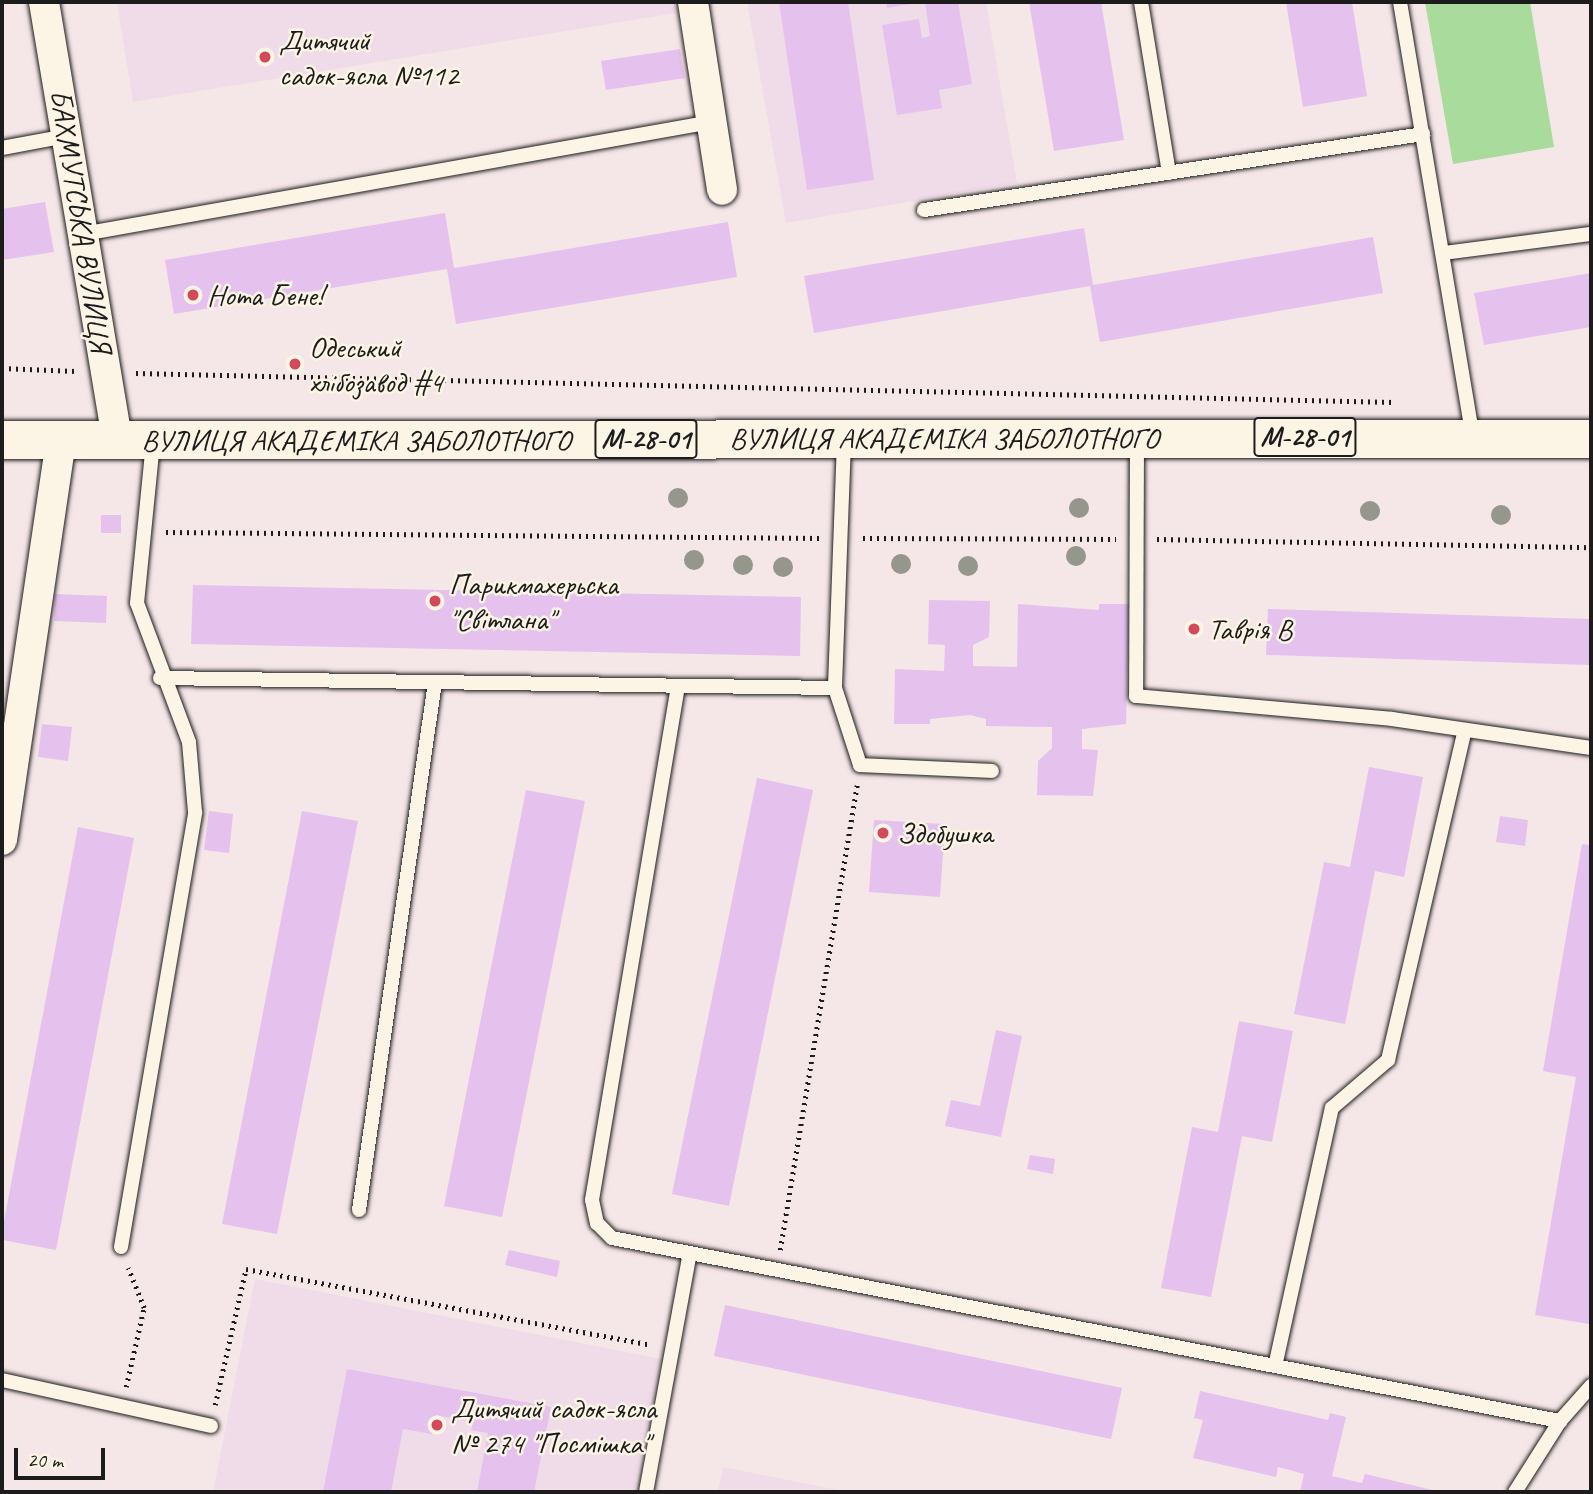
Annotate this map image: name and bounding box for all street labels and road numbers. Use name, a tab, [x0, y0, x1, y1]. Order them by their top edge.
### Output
street label: БАХМУТСЬКА ВУЛИЦЯ	[42, 87, 120, 355]
road number: М-28-01	[1252, 412, 1358, 462]
road number: М-28-01	[594, 414, 698, 464]
street label: ВУЛИЦЯ АКАДЕМІКА ЗАБОЛОТНОГО	[728, 420, 1160, 456]
street label: ВУЛИЦЯ АКАДЕМІКА ЗАБОЛОТНОГО	[140, 422, 572, 458]

